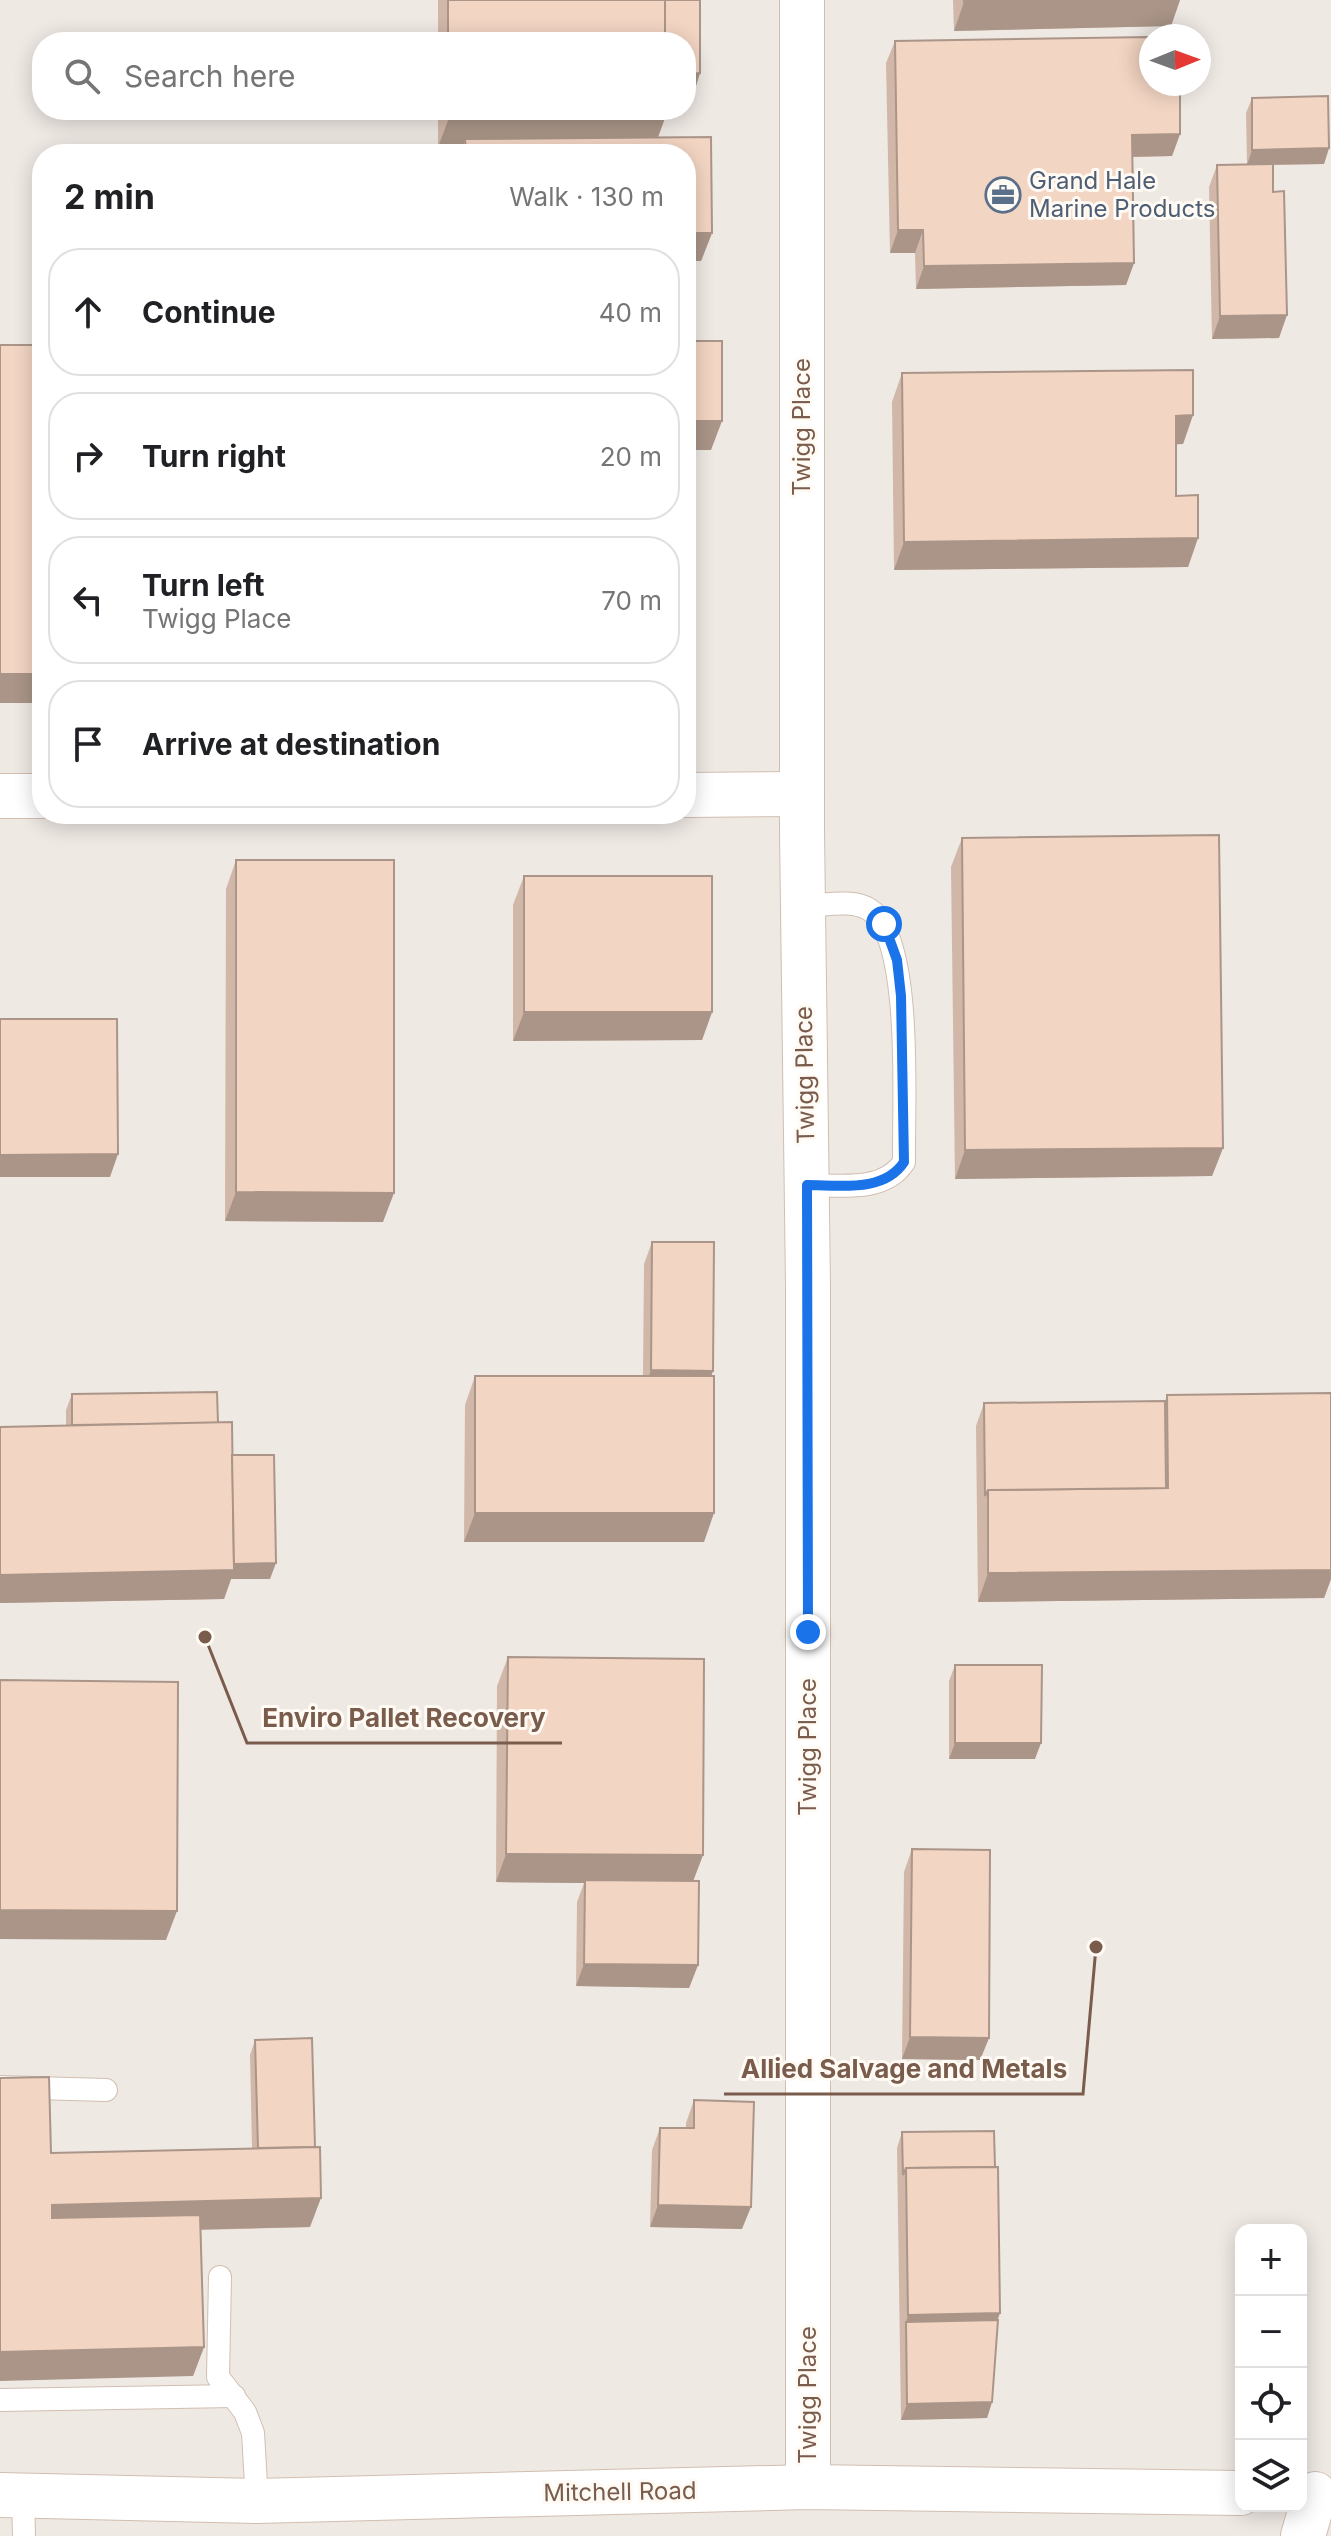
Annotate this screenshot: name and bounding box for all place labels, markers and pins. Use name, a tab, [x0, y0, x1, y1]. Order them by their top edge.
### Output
place label: Grand Hale Marine Products	[1029, 166, 1216, 223]
office icon: Grand Hale Marine Products	[984, 176, 1022, 214]
callout: Enviro Pallet Recovery	[247, 1693, 562, 1743]
callout: Allied Salvage and Metals	[724, 2044, 1083, 2094]

